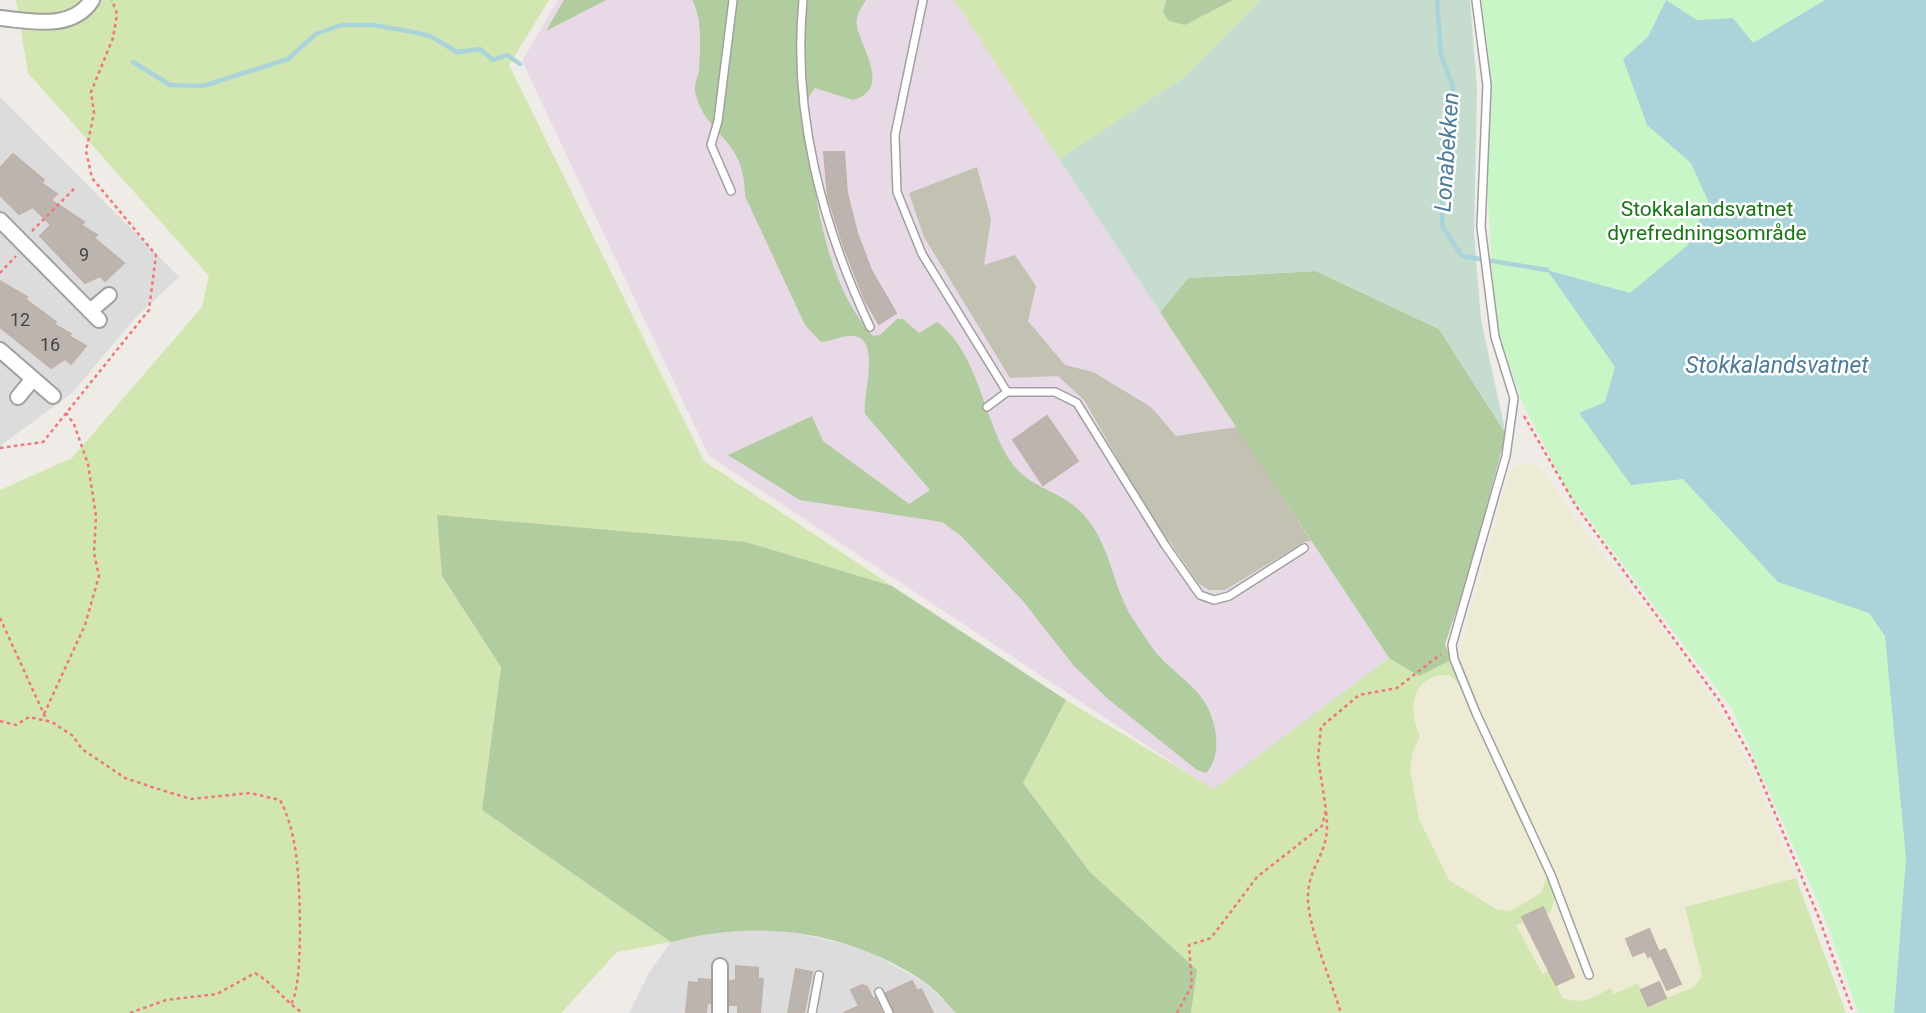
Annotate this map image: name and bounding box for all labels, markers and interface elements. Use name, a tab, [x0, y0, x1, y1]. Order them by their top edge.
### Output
water label: Lonabekken	[1429, 91, 1465, 213]
park label: Stokkalandsvatnet dyrefredningsområde	[1607, 197, 1807, 245]
house number: 9	[79, 244, 89, 265]
house number: 12	[10, 309, 30, 330]
house number: 16	[40, 334, 60, 355]
water label: Stokkalandsvatnet	[1685, 352, 1869, 379]

